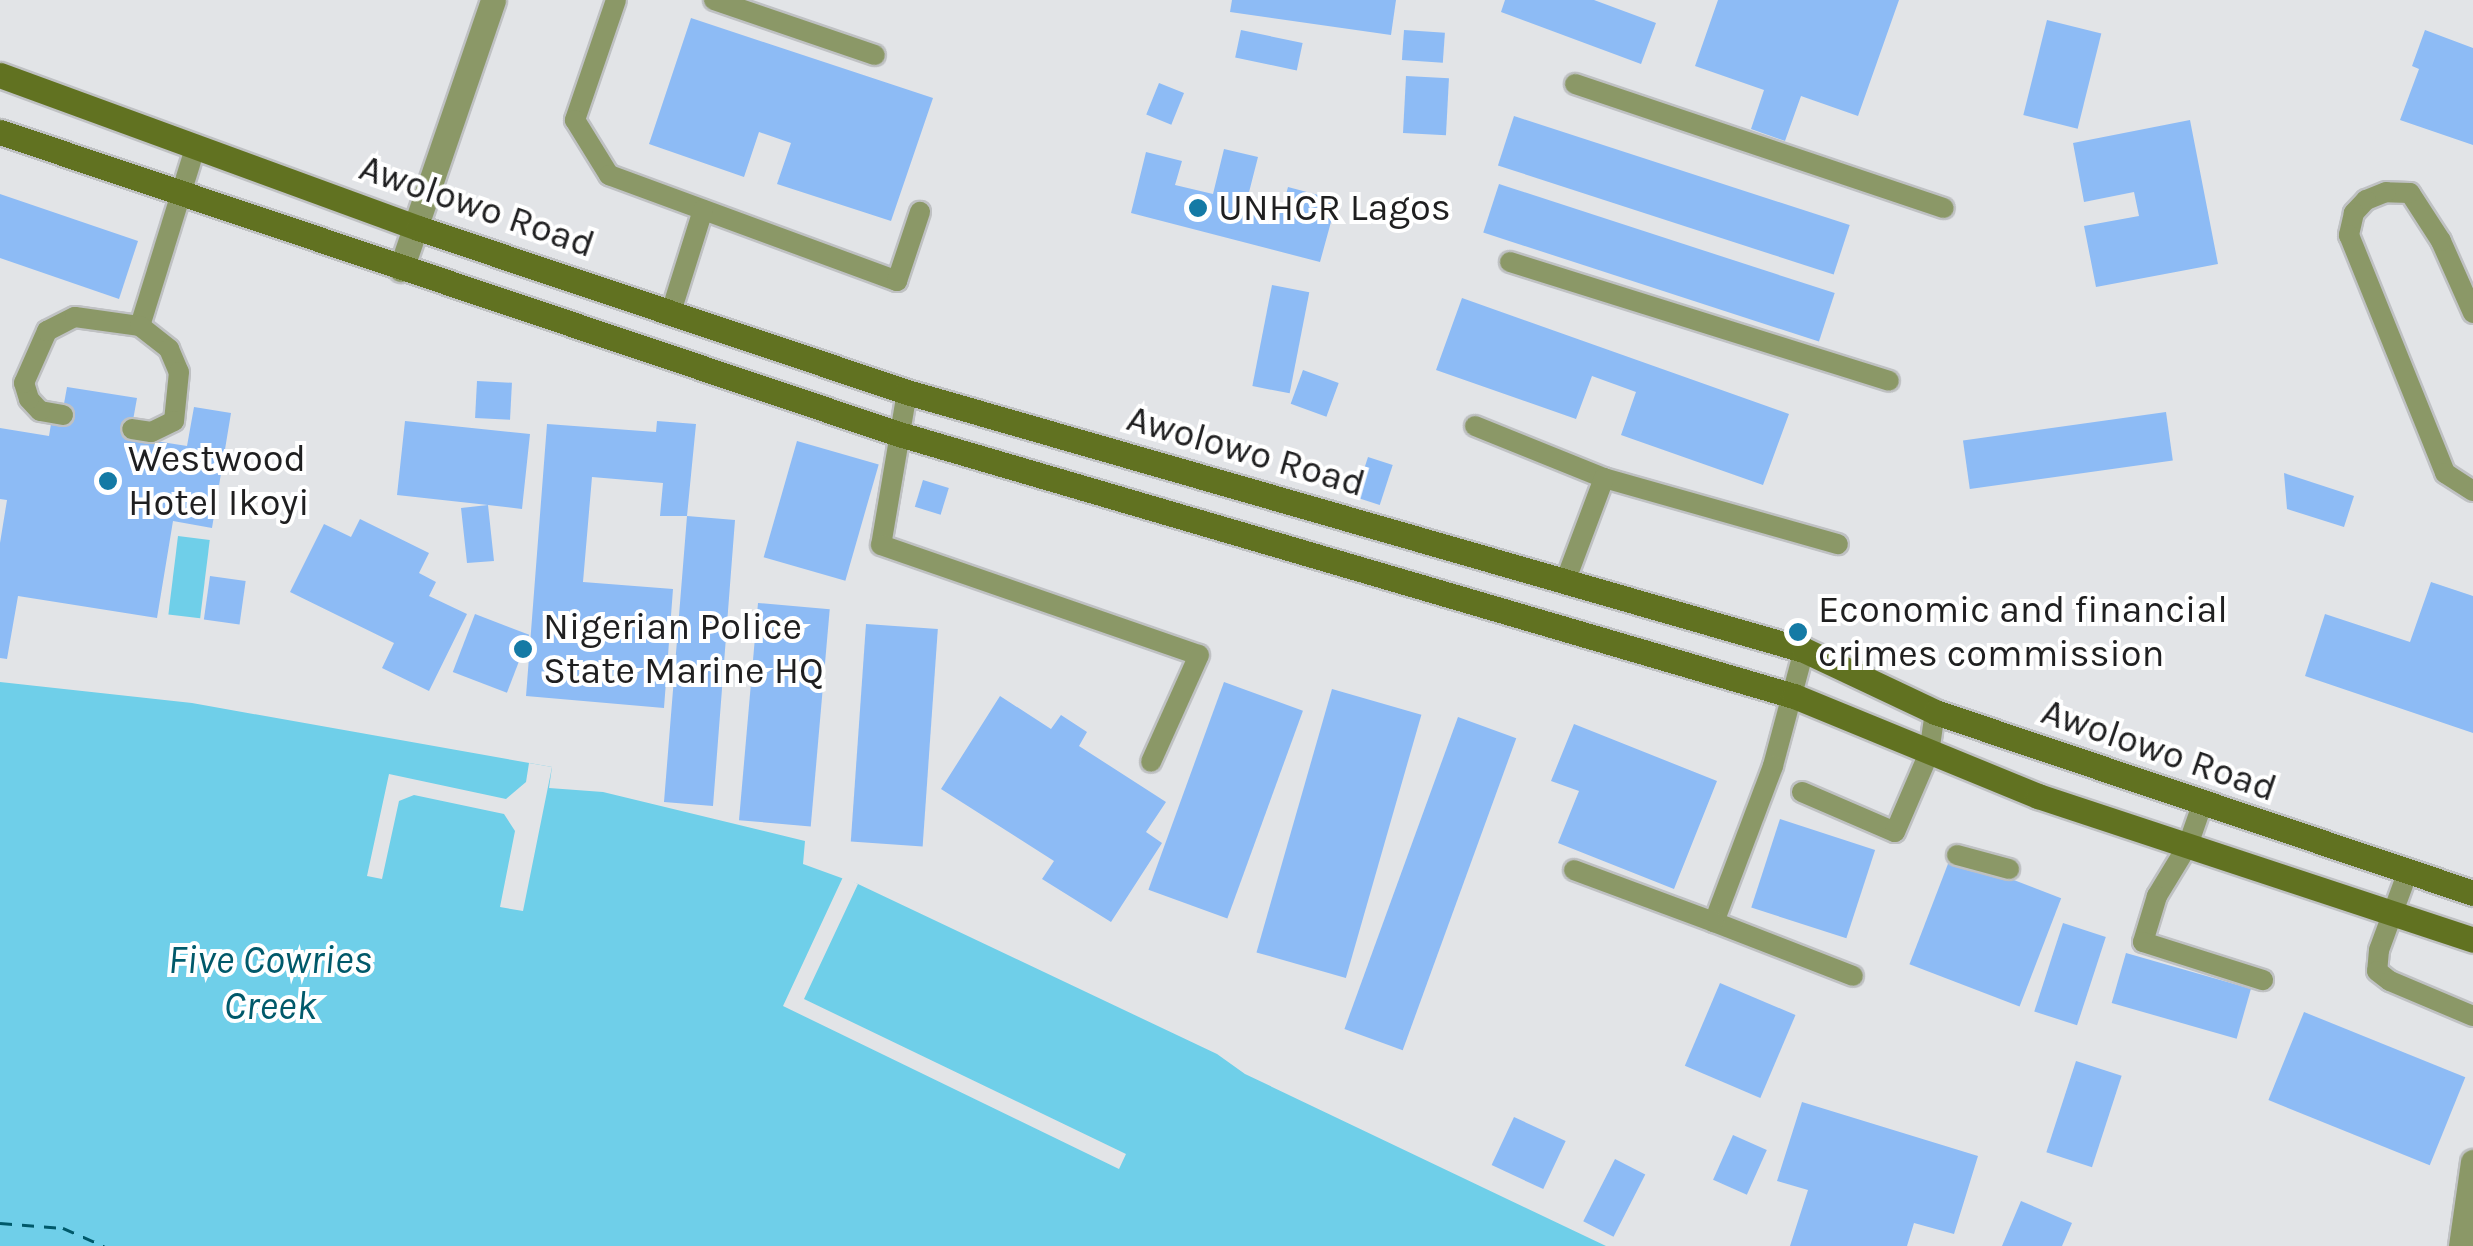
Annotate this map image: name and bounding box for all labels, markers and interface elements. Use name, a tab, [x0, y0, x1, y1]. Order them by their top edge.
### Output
street label: Awolowo Road	[354, 144, 600, 268]
place label: UNHCR Lagos	[1218, 185, 1451, 231]
marker: UNHCR Lagos	[1187, 197, 1209, 219]
street label: Awolowo Road	[1122, 395, 1370, 507]
place label: Westwood Hotel Ikoyi	[128, 436, 309, 526]
marker: Westwood Hotel Ikoyi	[97, 470, 119, 492]
place label: Economic and financial crimes commission	[1818, 587, 2228, 676]
place label: Nigerian Police State Marine HQ	[543, 604, 824, 694]
marker: Economic and financial crimes commission	[1787, 621, 1809, 643]
marker: Nigerian Police State Marine HQ	[512, 638, 534, 660]
street label: Awolowo Road	[2036, 688, 2282, 812]
water label: Five Cowries Creek	[168, 936, 372, 1030]

